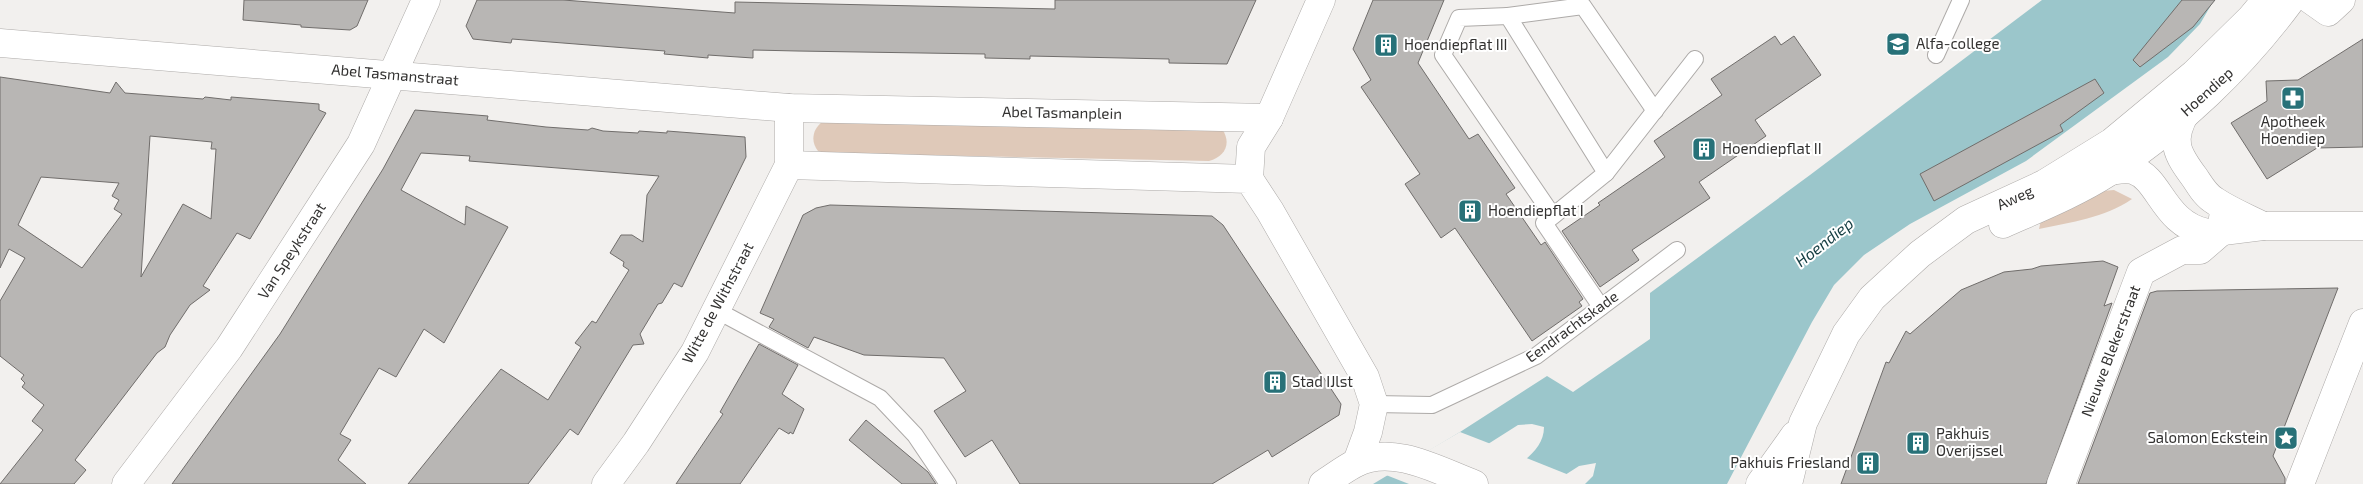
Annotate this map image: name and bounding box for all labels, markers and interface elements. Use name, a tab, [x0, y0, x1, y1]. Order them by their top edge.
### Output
school or university icon: Alfa-college	[1885, 31, 1911, 57]
building icon: Hoendiepflat III	[1373, 32, 1399, 58]
place label: Alfa-college	[1916, 34, 1999, 52]
place label: Hoendiepflat III	[1404, 35, 1508, 53]
street label: Abel Tasmanstraat	[331, 59, 460, 89]
street label: Hoendiep	[2176, 63, 2236, 119]
pharmacy icon: Apotheek Hoendiep	[2280, 85, 2306, 111]
street label: Abel Tasmanplein	[1002, 102, 1122, 122]
place label: Apotheek Hoendiep	[2261, 112, 2326, 147]
building icon: Hoendiepflat II	[1691, 136, 1717, 162]
place label: Hoendiepflat II	[1722, 139, 1822, 157]
street label: Aweg	[1994, 181, 2036, 213]
building icon: Hoendiepflat I	[1457, 198, 1483, 224]
street label: Van Speykstraat	[253, 199, 329, 302]
place label: Hoendiepflat I	[1488, 201, 1584, 219]
water label: Hoendiep	[1791, 213, 1856, 270]
street label: Witte de Withstraat	[678, 239, 757, 366]
street label: Nieuwe Blekerstraat	[2077, 282, 2144, 419]
street label: Eendrachtskade	[1522, 287, 1621, 366]
building icon: Stad IJlst	[1262, 369, 1288, 395]
place label: Stad IJlst	[1292, 372, 1353, 390]
place label: Pakhuis Overijssel	[1936, 424, 2004, 460]
place icon: Salomon Eckstein	[2273, 425, 2299, 451]
place label: Salomon Eckstein	[2147, 428, 2268, 446]
building icon: Pakhuis Overijssel	[1905, 430, 1931, 456]
building icon: Pakhuis Friesland	[1855, 450, 1881, 476]
place label: Pakhuis Friesland	[1730, 453, 1850, 471]

